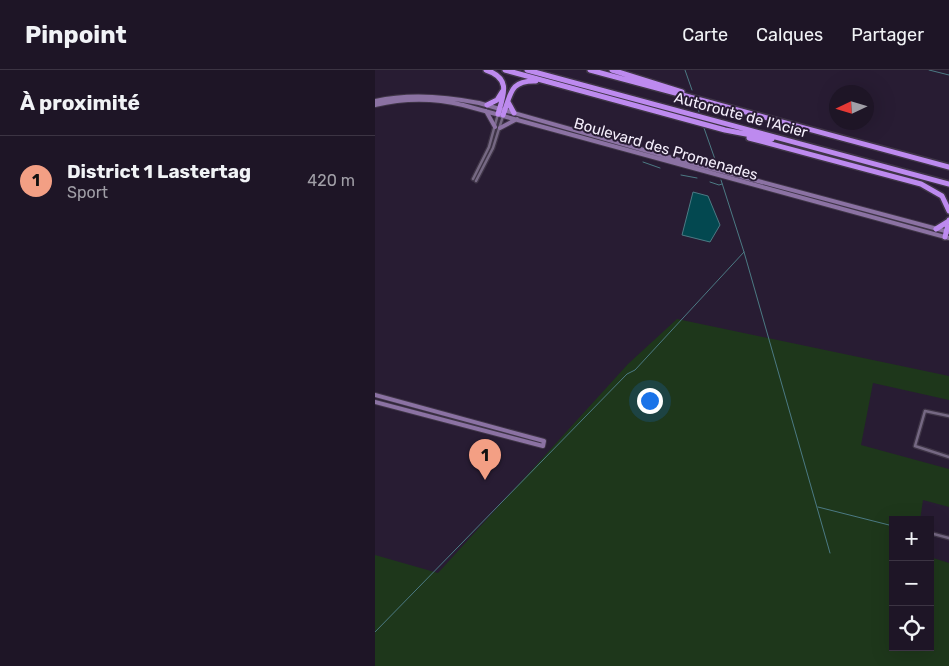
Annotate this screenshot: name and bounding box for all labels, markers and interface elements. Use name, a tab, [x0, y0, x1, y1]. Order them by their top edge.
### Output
text: Pinpoint	[25, 21, 127, 49]
text: Carte	[682, 24, 728, 46]
text: Calques	[756, 24, 823, 46]
text: Partager	[851, 24, 924, 46]
north arrow	[829, 85, 874, 130]
street label: Autoroute de l'Acier	[672, 89, 810, 142]
text: À proximité	[20, 90, 140, 115]
street label: Boulevard des Promenades	[572, 114, 760, 184]
text: District 1 Lastertag	[67, 160, 251, 183]
text: 1	[32, 171, 40, 190]
text: 420 m	[307, 171, 355, 190]
text: Sport	[67, 183, 108, 202]
your location	[637, 388, 663, 414]
pin: 1	[469, 439, 501, 480]
map controls	[889, 516, 934, 651]
button: +	[889, 516, 934, 561]
button: −	[889, 561, 934, 606]
button: locate	[889, 606, 934, 651]

